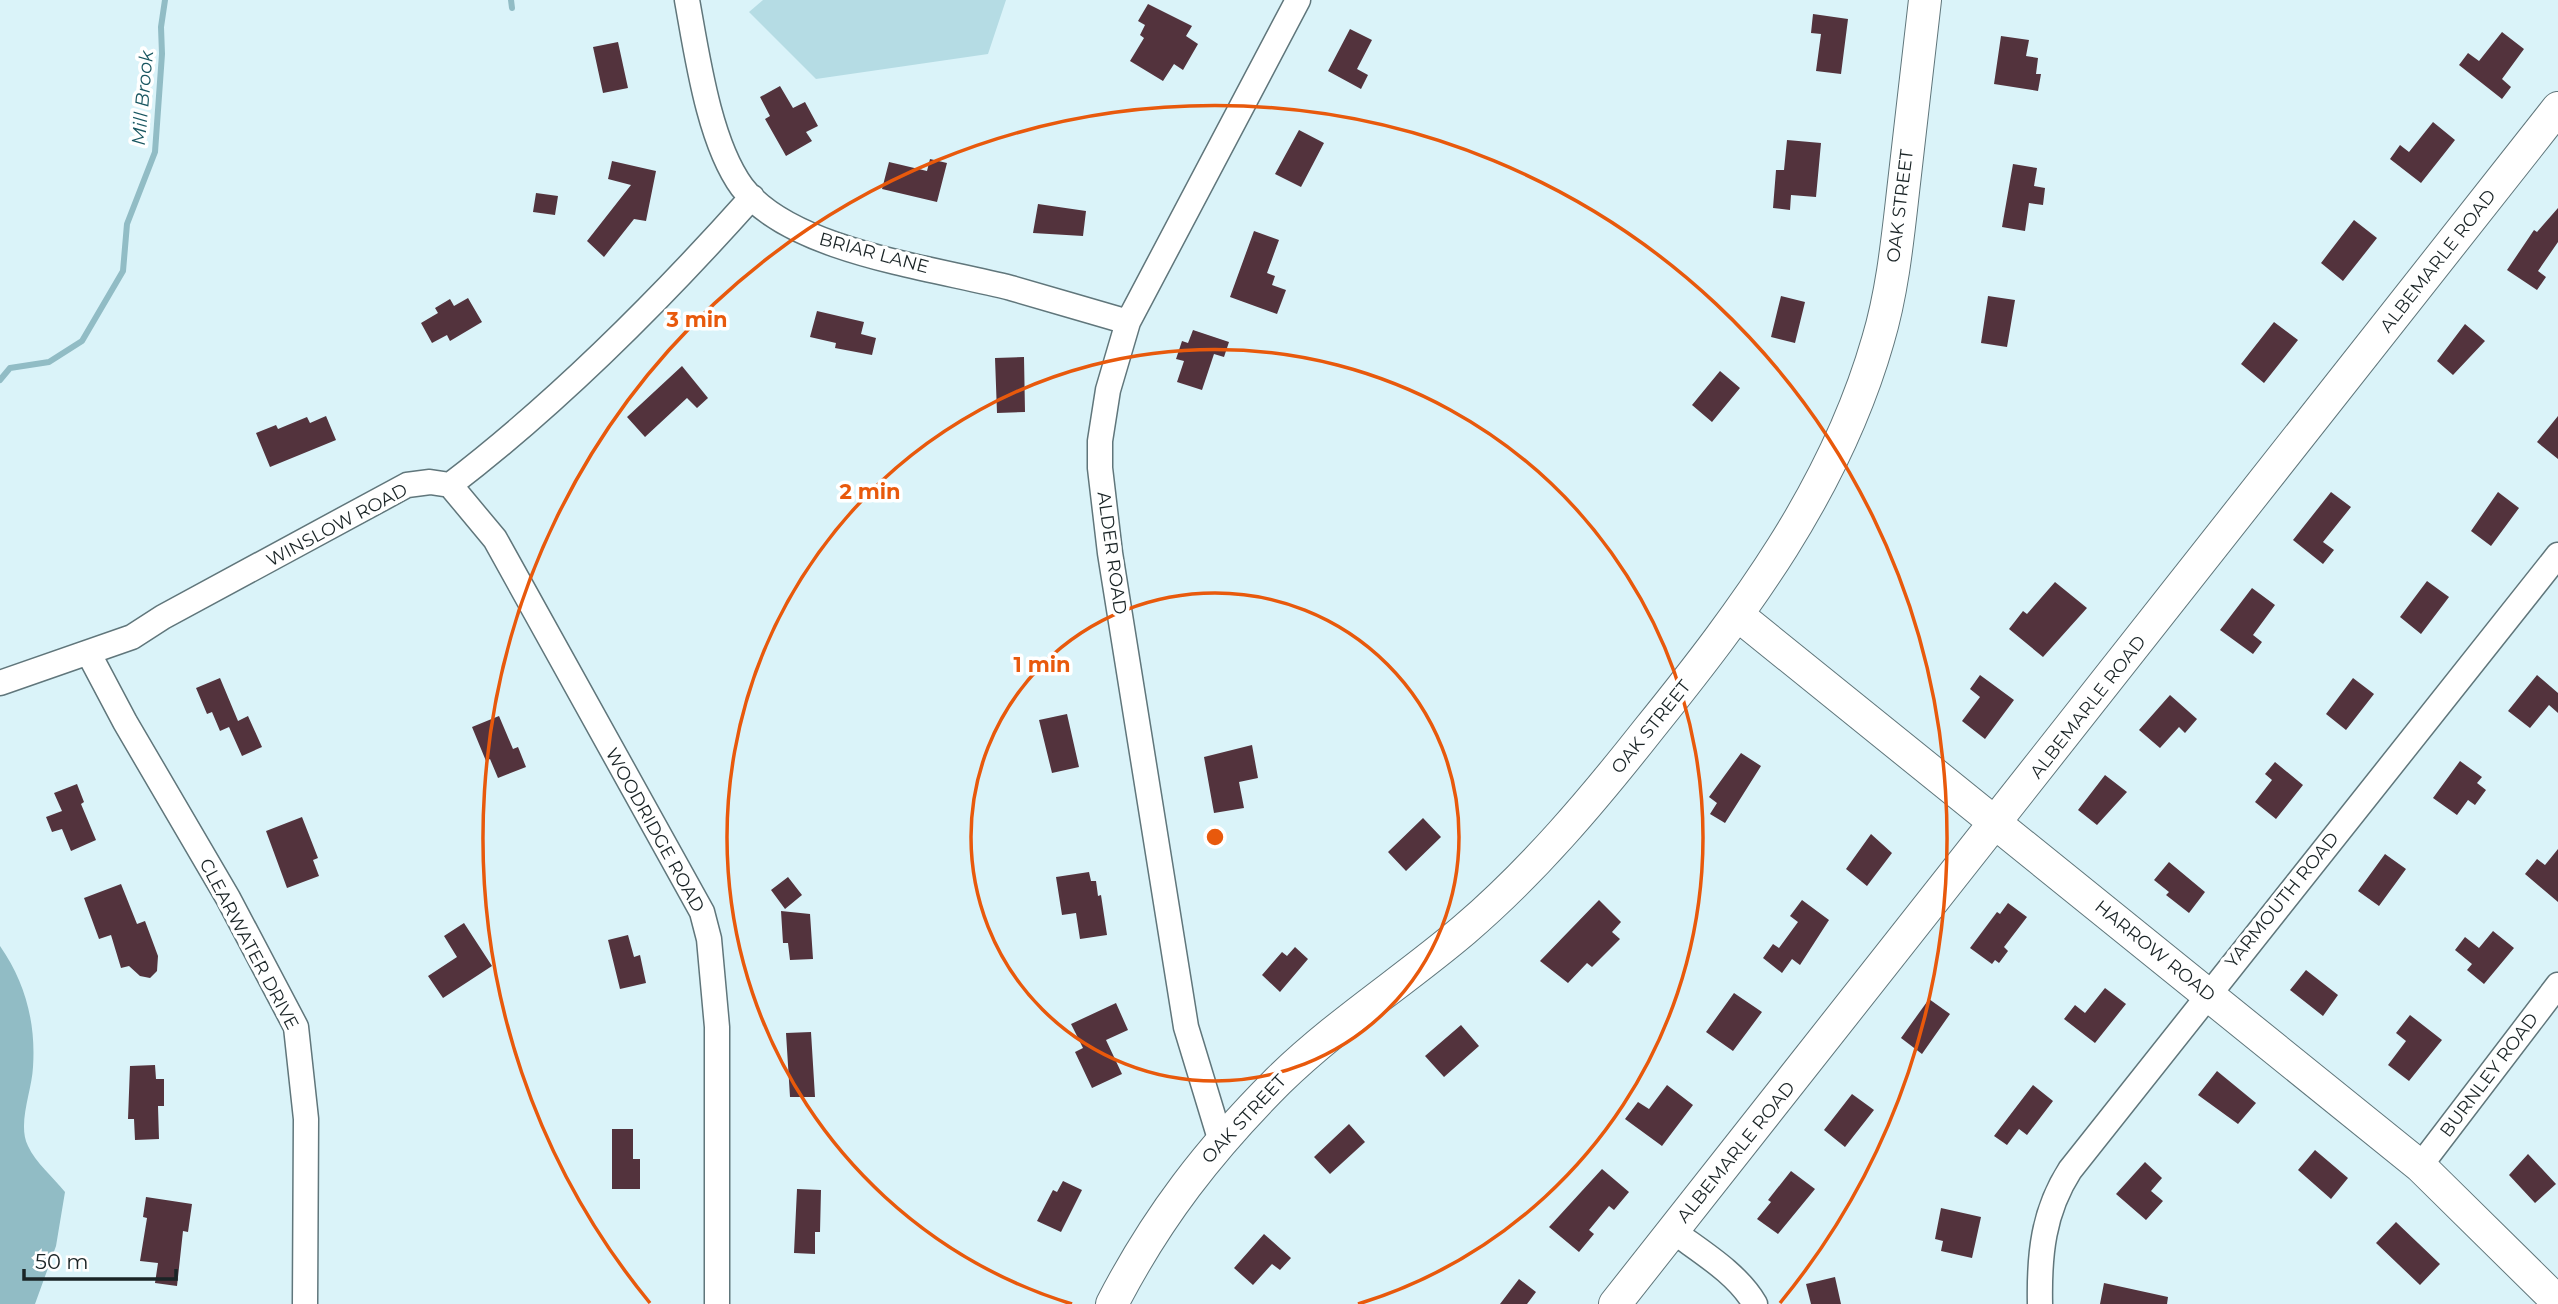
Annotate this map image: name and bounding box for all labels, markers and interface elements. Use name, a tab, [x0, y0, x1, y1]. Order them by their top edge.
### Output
water label: Mill Brook	[127, 49, 158, 147]
street label: OAK STREET	[1882, 147, 1918, 264]
street label: ALBEMARLE ROAD	[2375, 185, 2501, 337]
street label: BRIAR LANE	[817, 228, 931, 278]
text: 3 min	[665, 307, 728, 332]
street label: WINSLOW ROAD	[263, 479, 411, 571]
text: 2 min	[839, 479, 901, 504]
street label: ALDER ROAD	[1092, 490, 1132, 616]
street label: ALBEMARLE ROAD	[2025, 631, 2151, 783]
text: 1 min	[1013, 652, 1071, 677]
street label: OAK STREET	[1607, 675, 1696, 778]
street label: WOODRIDGE ROAD	[601, 744, 709, 916]
centre of rings	[1203, 825, 1227, 849]
street label: YARMOUTH ROAD	[2221, 828, 2343, 972]
street label: CLEARWATER DRIVE	[195, 855, 303, 1033]
street label: HARROW ROAD	[2090, 896, 2220, 1006]
street label: BURNLEY ROAD	[2435, 1009, 2543, 1141]
street label: OAK STREET	[1197, 1069, 1291, 1168]
street label: ALBEMARLE ROAD	[1672, 1077, 1800, 1227]
scale bar	[24, 1238, 177, 1282]
text: 50 m	[35, 1249, 89, 1274]

